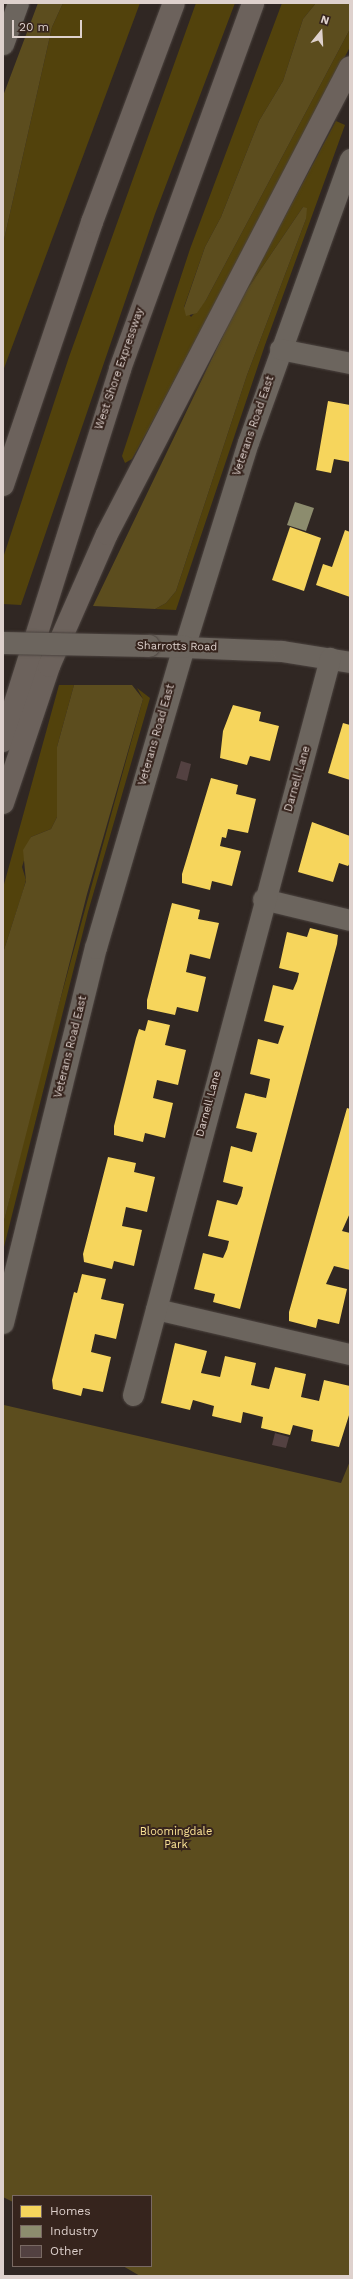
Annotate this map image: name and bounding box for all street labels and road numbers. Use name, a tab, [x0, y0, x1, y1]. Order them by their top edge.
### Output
street label: West Shore Expressway	[93, 306, 147, 432]
street label: Veterans Road East	[231, 374, 277, 478]
street label: Sharrotts Road	[137, 640, 217, 654]
street label: Veterans Road East	[136, 683, 178, 787]
street label: Darnell Lane	[282, 744, 314, 814]
street label: Veterans Road East	[52, 994, 90, 1100]
street label: Darnell Lane	[194, 1069, 224, 1139]

